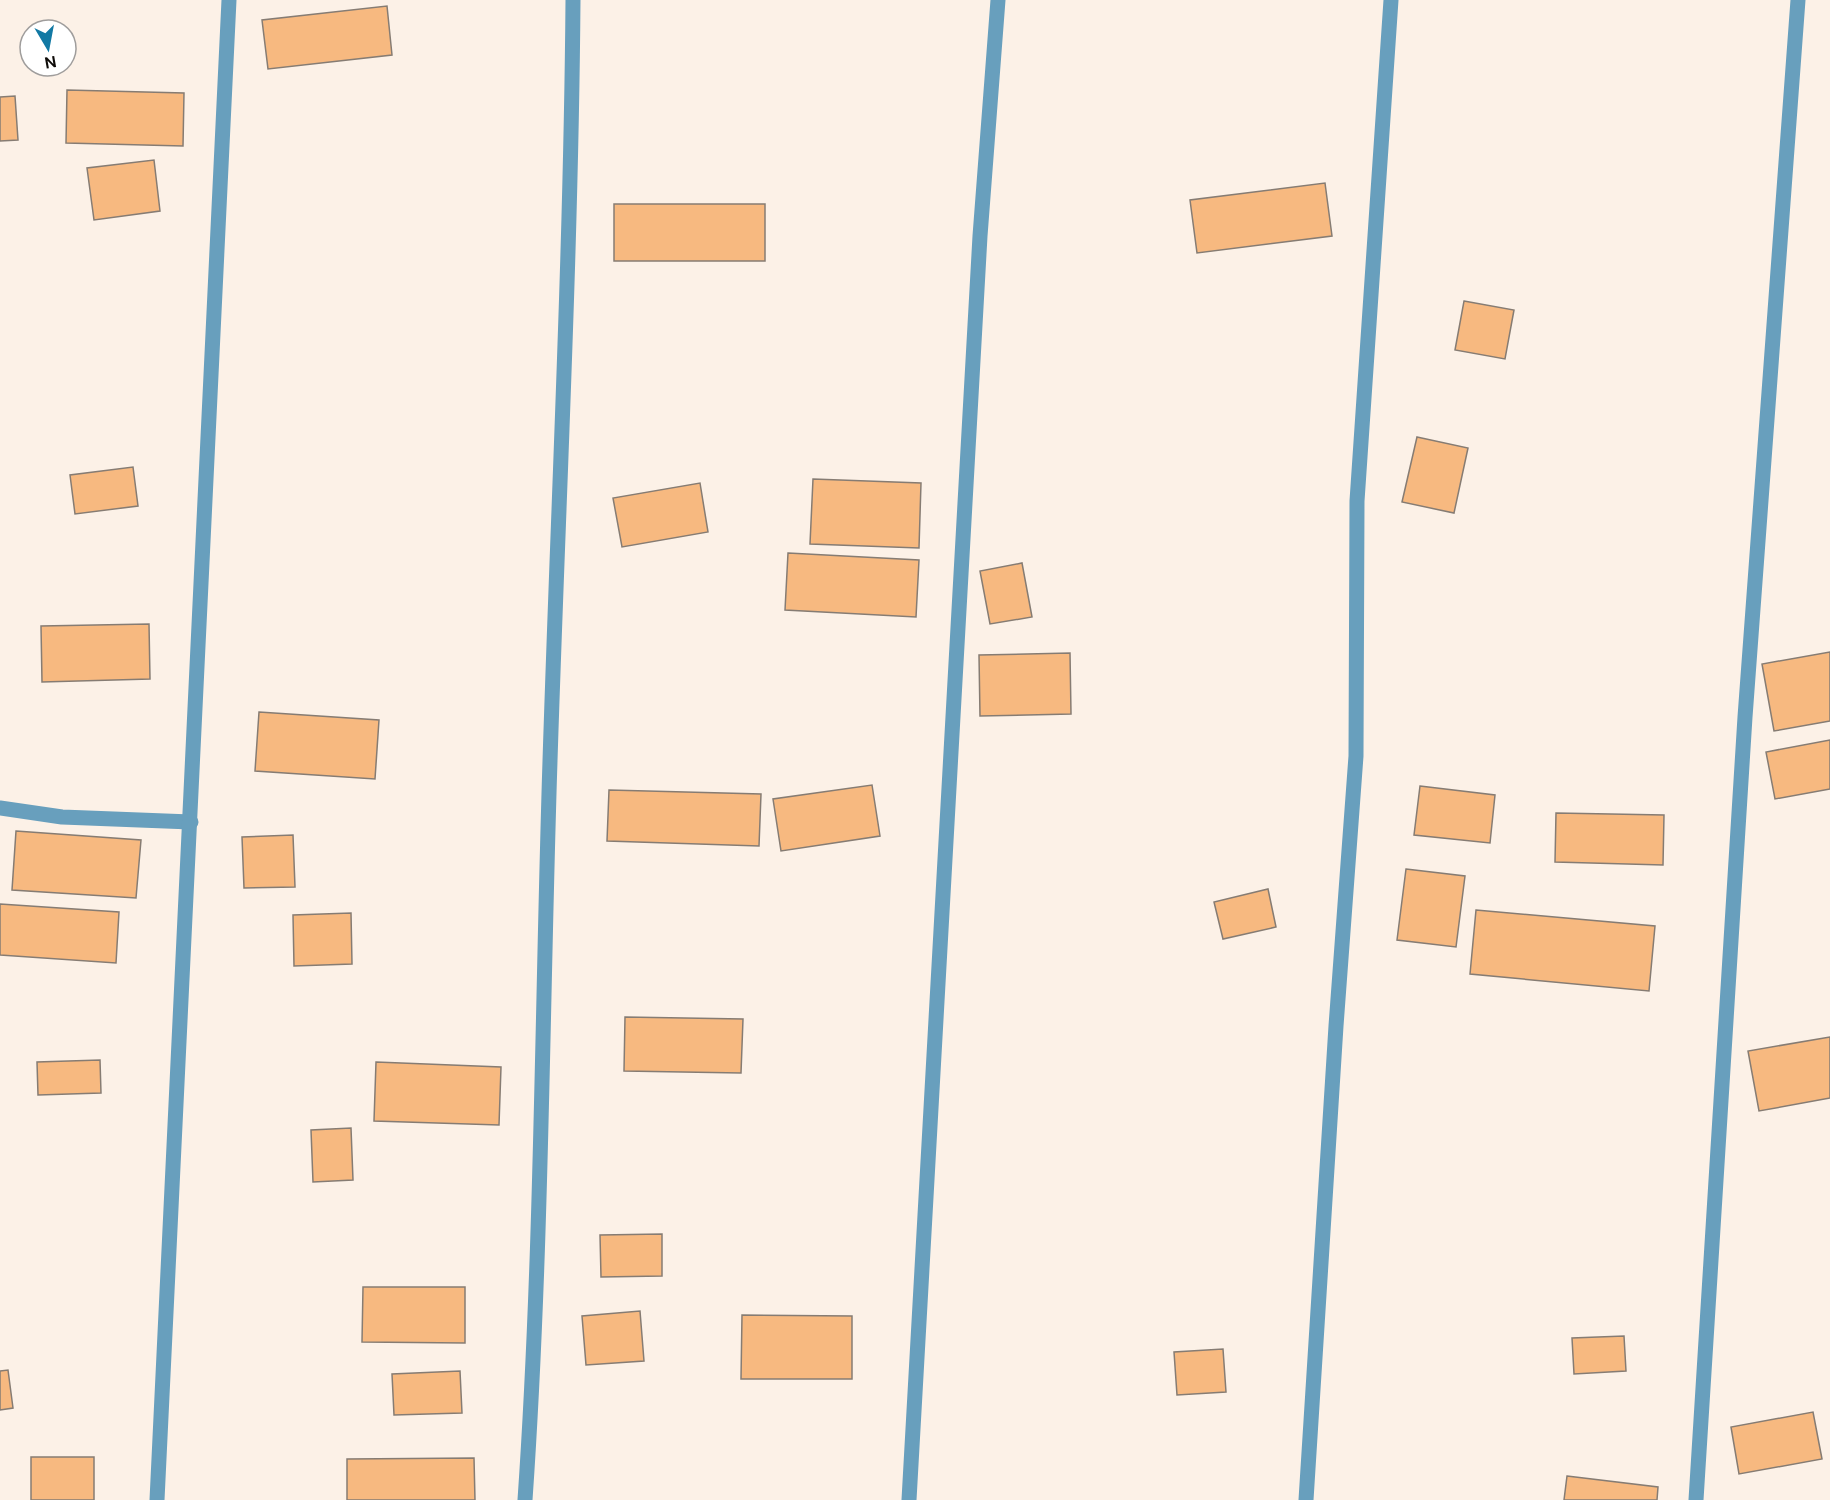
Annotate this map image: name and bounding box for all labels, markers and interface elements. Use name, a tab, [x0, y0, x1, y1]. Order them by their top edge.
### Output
north arrow	[18, 18, 78, 78]
text: N	[43, 51, 58, 74]

